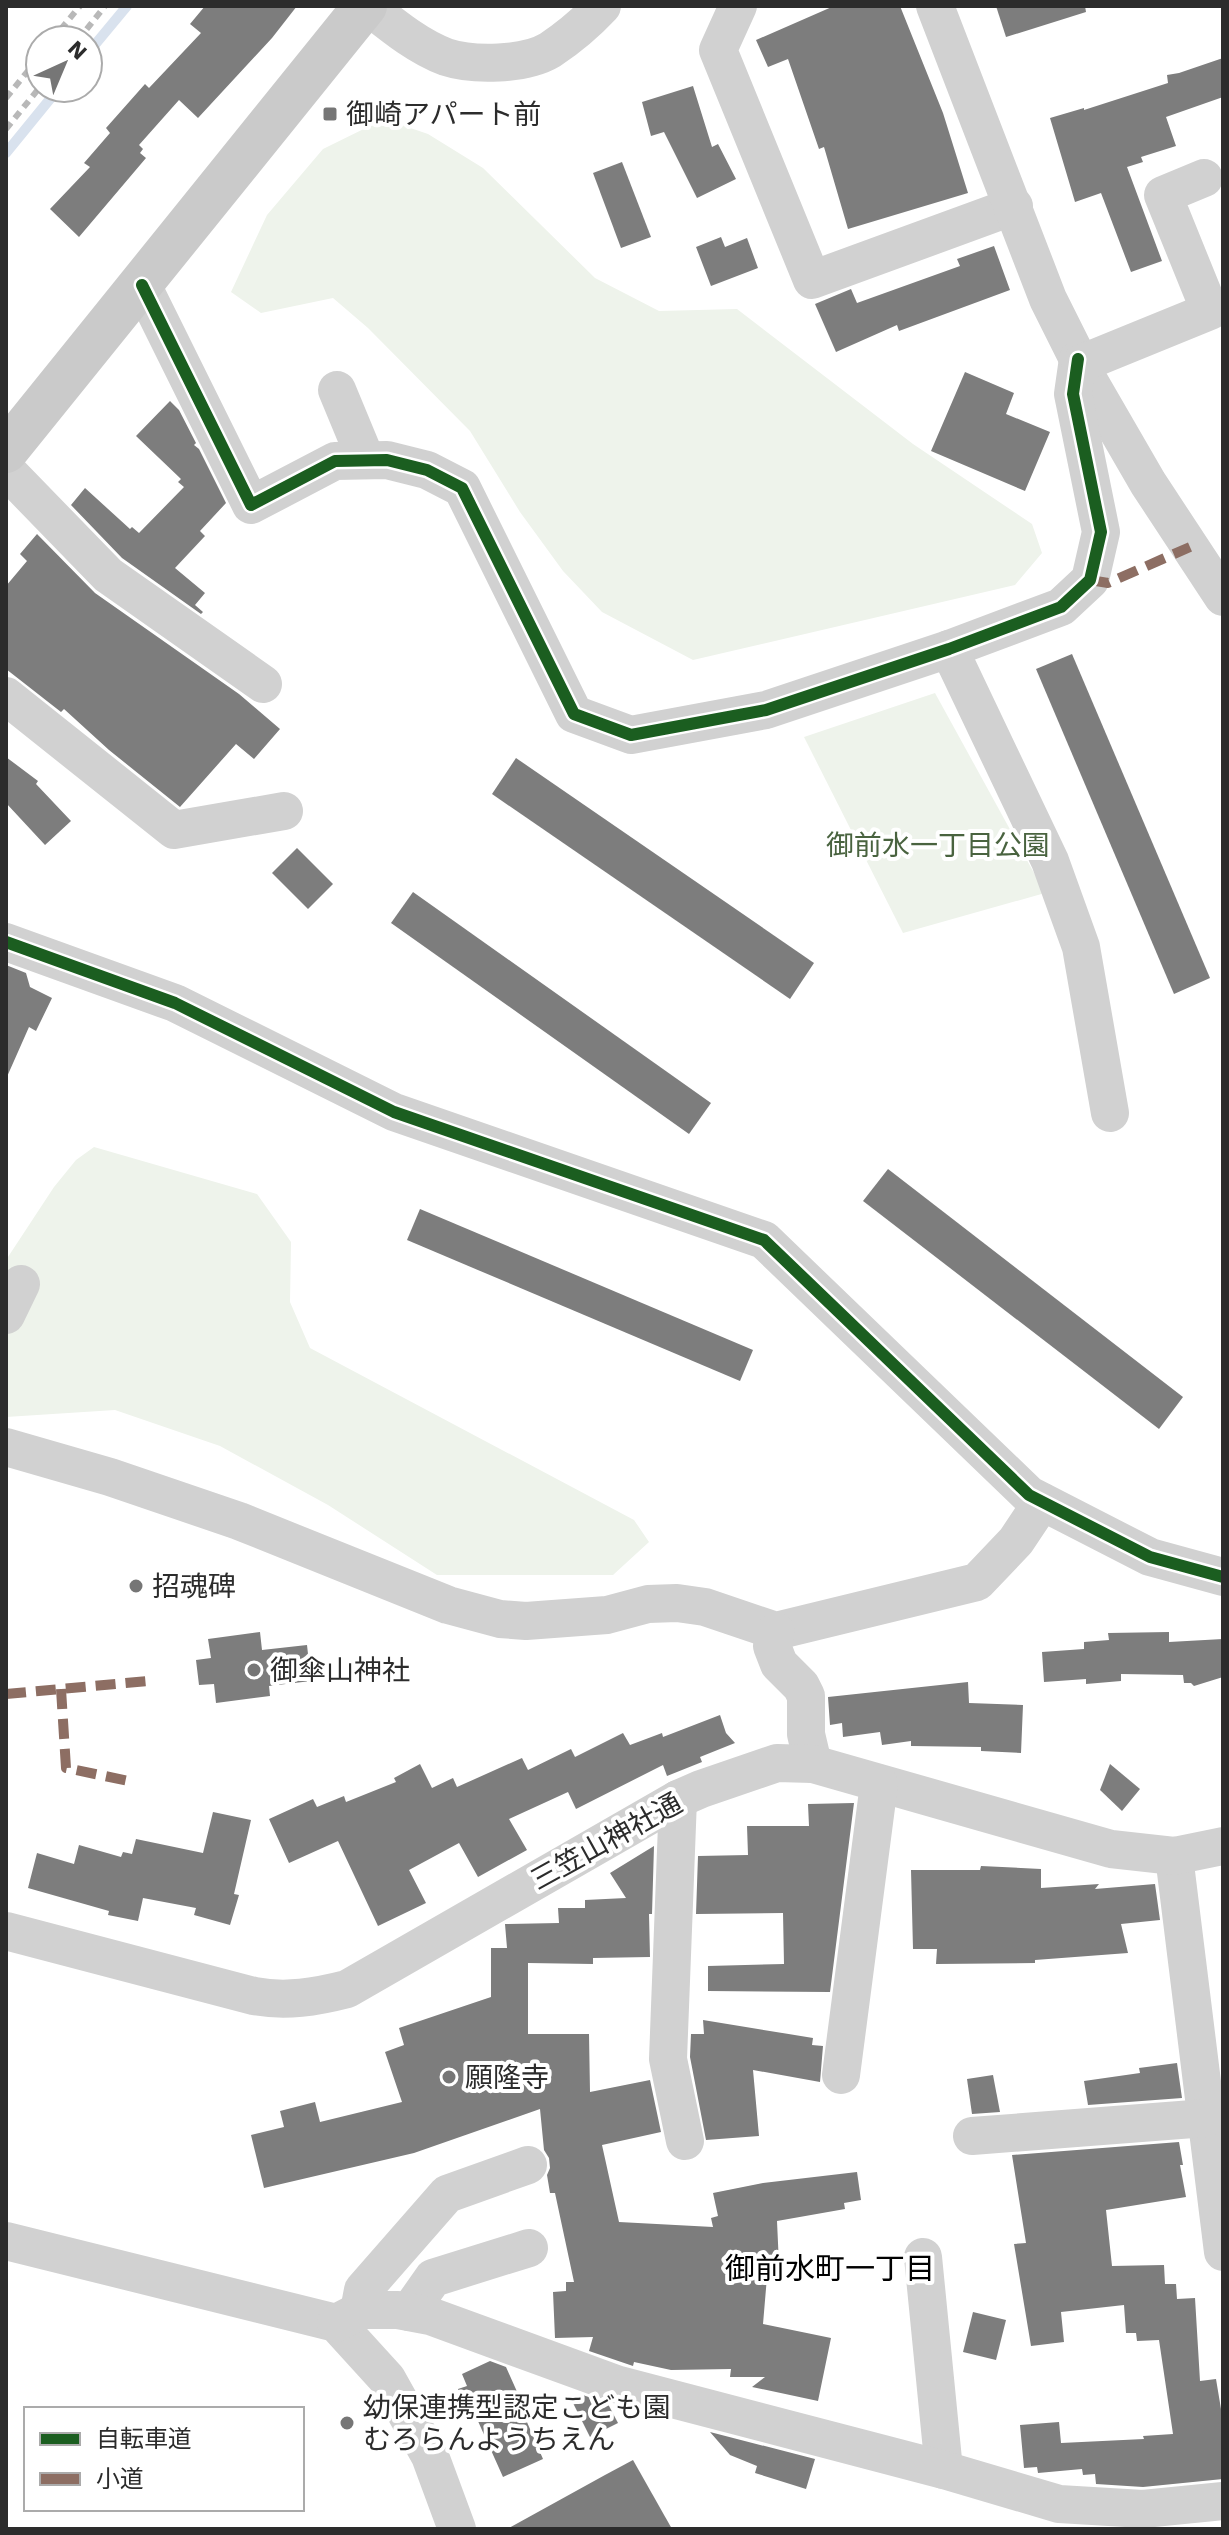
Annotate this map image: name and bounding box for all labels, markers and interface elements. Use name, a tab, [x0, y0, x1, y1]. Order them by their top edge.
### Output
north arrow	[24, 24, 104, 104]
text: N	[63, 35, 92, 65]
place label: 御崎アパート前	[346, 98, 541, 131]
marker: 御崎アパート前	[321, 105, 339, 123]
park label: 御前水一丁目公園	[826, 829, 1050, 862]
place label: 招魂碑	[152, 1570, 236, 1603]
marker: 招魂碑	[127, 1577, 145, 1595]
place label: 御傘山神社	[270, 1654, 410, 1687]
marker: 御傘山神社	[245, 1661, 263, 1679]
street label: 三笠山神社通	[525, 1786, 688, 1897]
place label: 願隆寺	[465, 2061, 549, 2094]
marker: 願隆寺	[440, 2068, 458, 2086]
district label: 御前水町一丁目	[725, 2251, 935, 2286]
place label: 幼保連携型認定こども園 むろらんようちえん	[363, 2391, 671, 2456]
legend	[24, 2407, 304, 2511]
marker: 幼保連携型認定こども園 むろらんようちえん	[338, 2414, 356, 2432]
text: 自転車道	[96, 2425, 192, 2453]
text: 小道	[96, 2465, 144, 2493]

